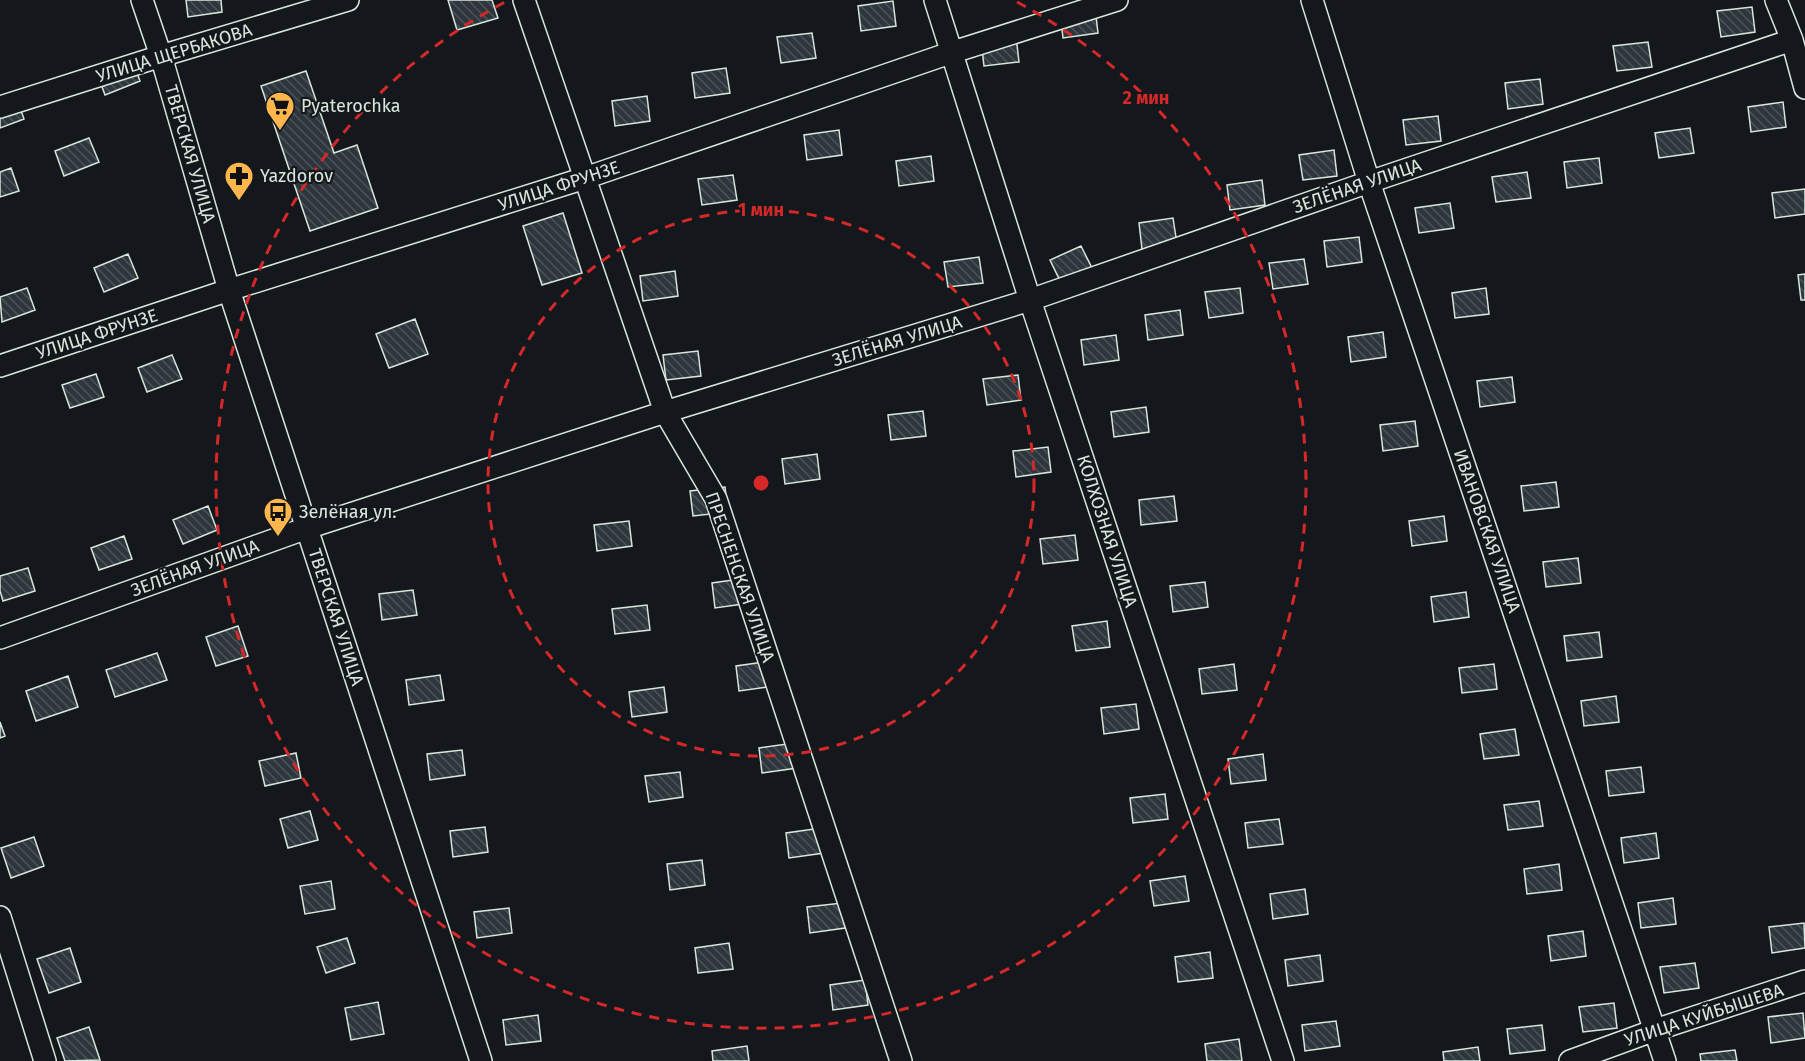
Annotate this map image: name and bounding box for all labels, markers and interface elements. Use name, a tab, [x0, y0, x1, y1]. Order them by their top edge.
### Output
street label: УЛИЦА ЩЕРБАКОВА	[93, 19, 255, 87]
street label: ТВЕРСКАЯ УЛИЦА	[160, 82, 220, 226]
text: 2 мин	[1123, 87, 1169, 109]
supermarket icon: Pyaterochka	[264, 90, 296, 132]
place label: Pyaterochka	[301, 95, 401, 117]
street label: ЗЕЛЁНАЯ УЛИЦА	[1290, 153, 1425, 218]
street label: УЛИЦА ФРУНЗЕ	[496, 156, 622, 216]
pharmacy icon: Yazdorov	[223, 160, 255, 202]
place label: Yazdorov	[260, 165, 333, 187]
text: 1 мин	[738, 199, 784, 221]
street label: УЛИЦА ФРУНЗЕ	[34, 304, 160, 364]
street label: ЗЕЛЁНАЯ УЛИЦА	[829, 311, 965, 371]
street label: ИВАНОВСКАЯ УЛИЦА	[1449, 446, 1526, 616]
street label: КОЛХОЗНАЯ УЛИЦА	[1072, 452, 1142, 611]
centre of rings	[751, 473, 771, 493]
street label: ПРЕСНЕНСКАЯ УЛИЦА	[701, 489, 780, 666]
bus stop icon: Зелёная ул.	[262, 496, 294, 538]
place label: Зелёная ул.	[299, 501, 397, 523]
street label: ЗЕЛЁНАЯ УЛИЦА	[128, 534, 263, 601]
street label: ТВЕРСКАЯ УЛИЦА	[303, 546, 369, 689]
street label: УЛИЦА КУЙБЫШЕВА	[1622, 979, 1787, 1051]

